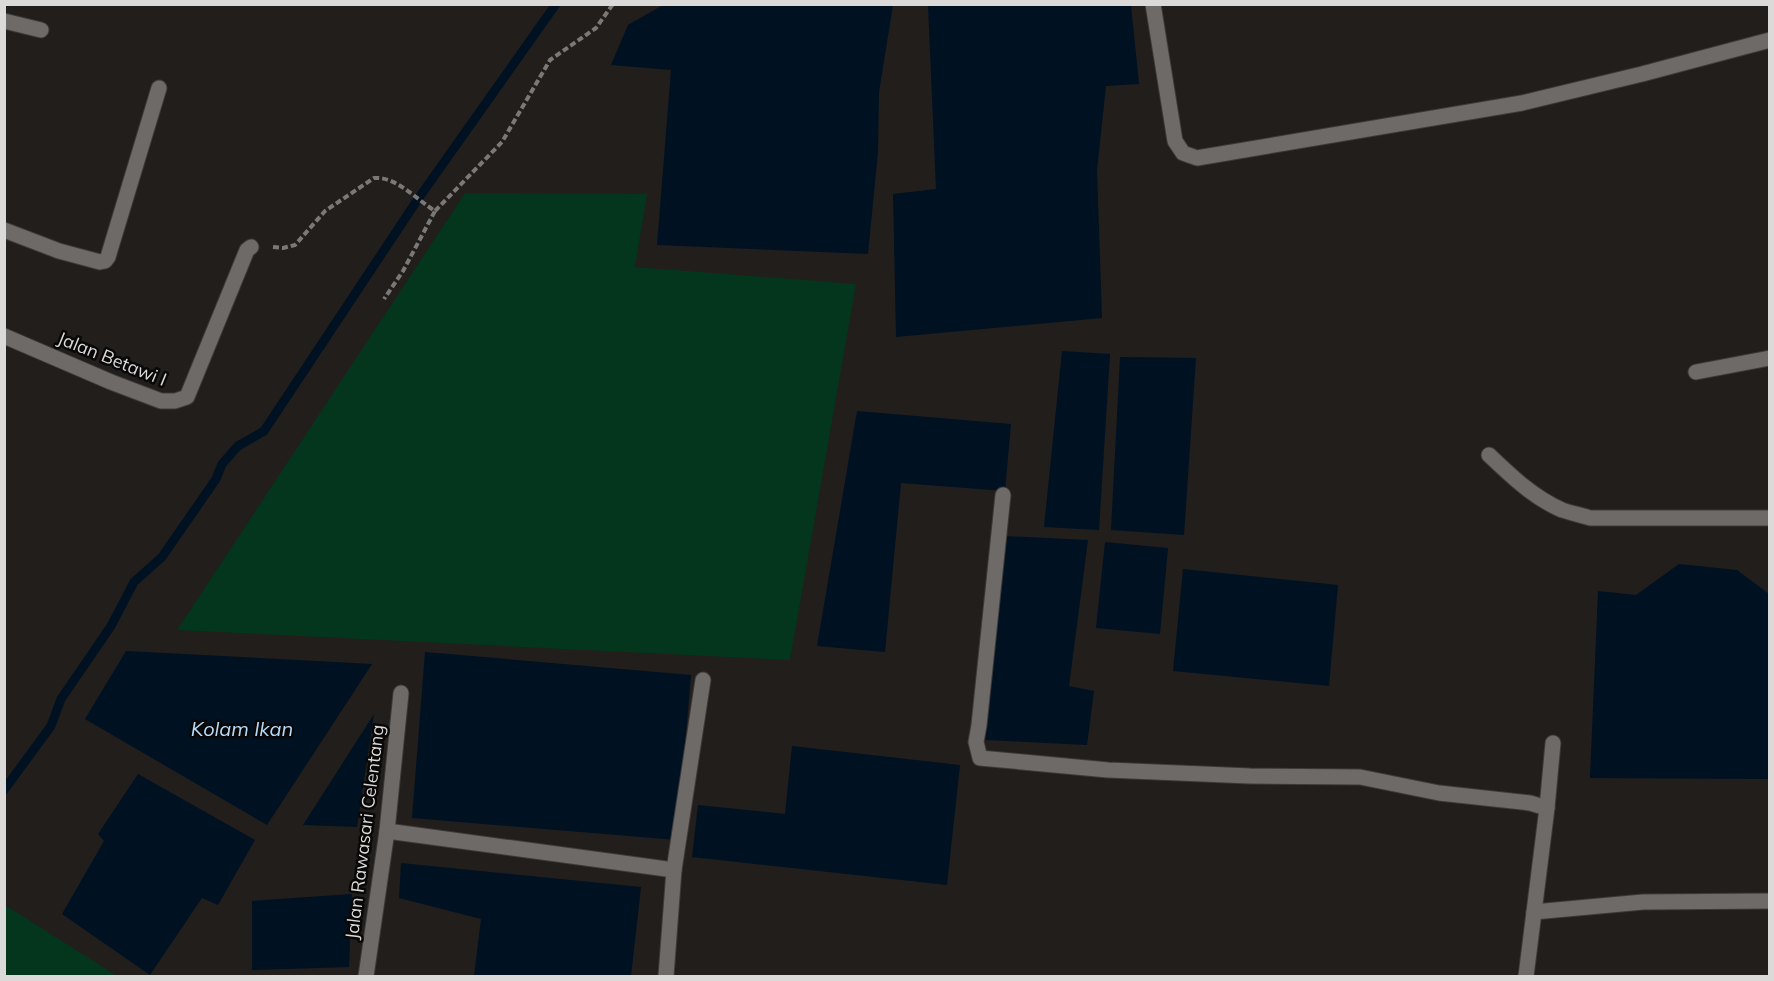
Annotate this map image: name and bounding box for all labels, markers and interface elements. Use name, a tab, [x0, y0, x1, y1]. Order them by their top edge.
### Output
street label: Jalan Betawi I	[54, 326, 170, 391]
water label: Kolam Ikan	[191, 716, 293, 741]
street label: Jalan Rawasari Celentang	[340, 723, 389, 941]

